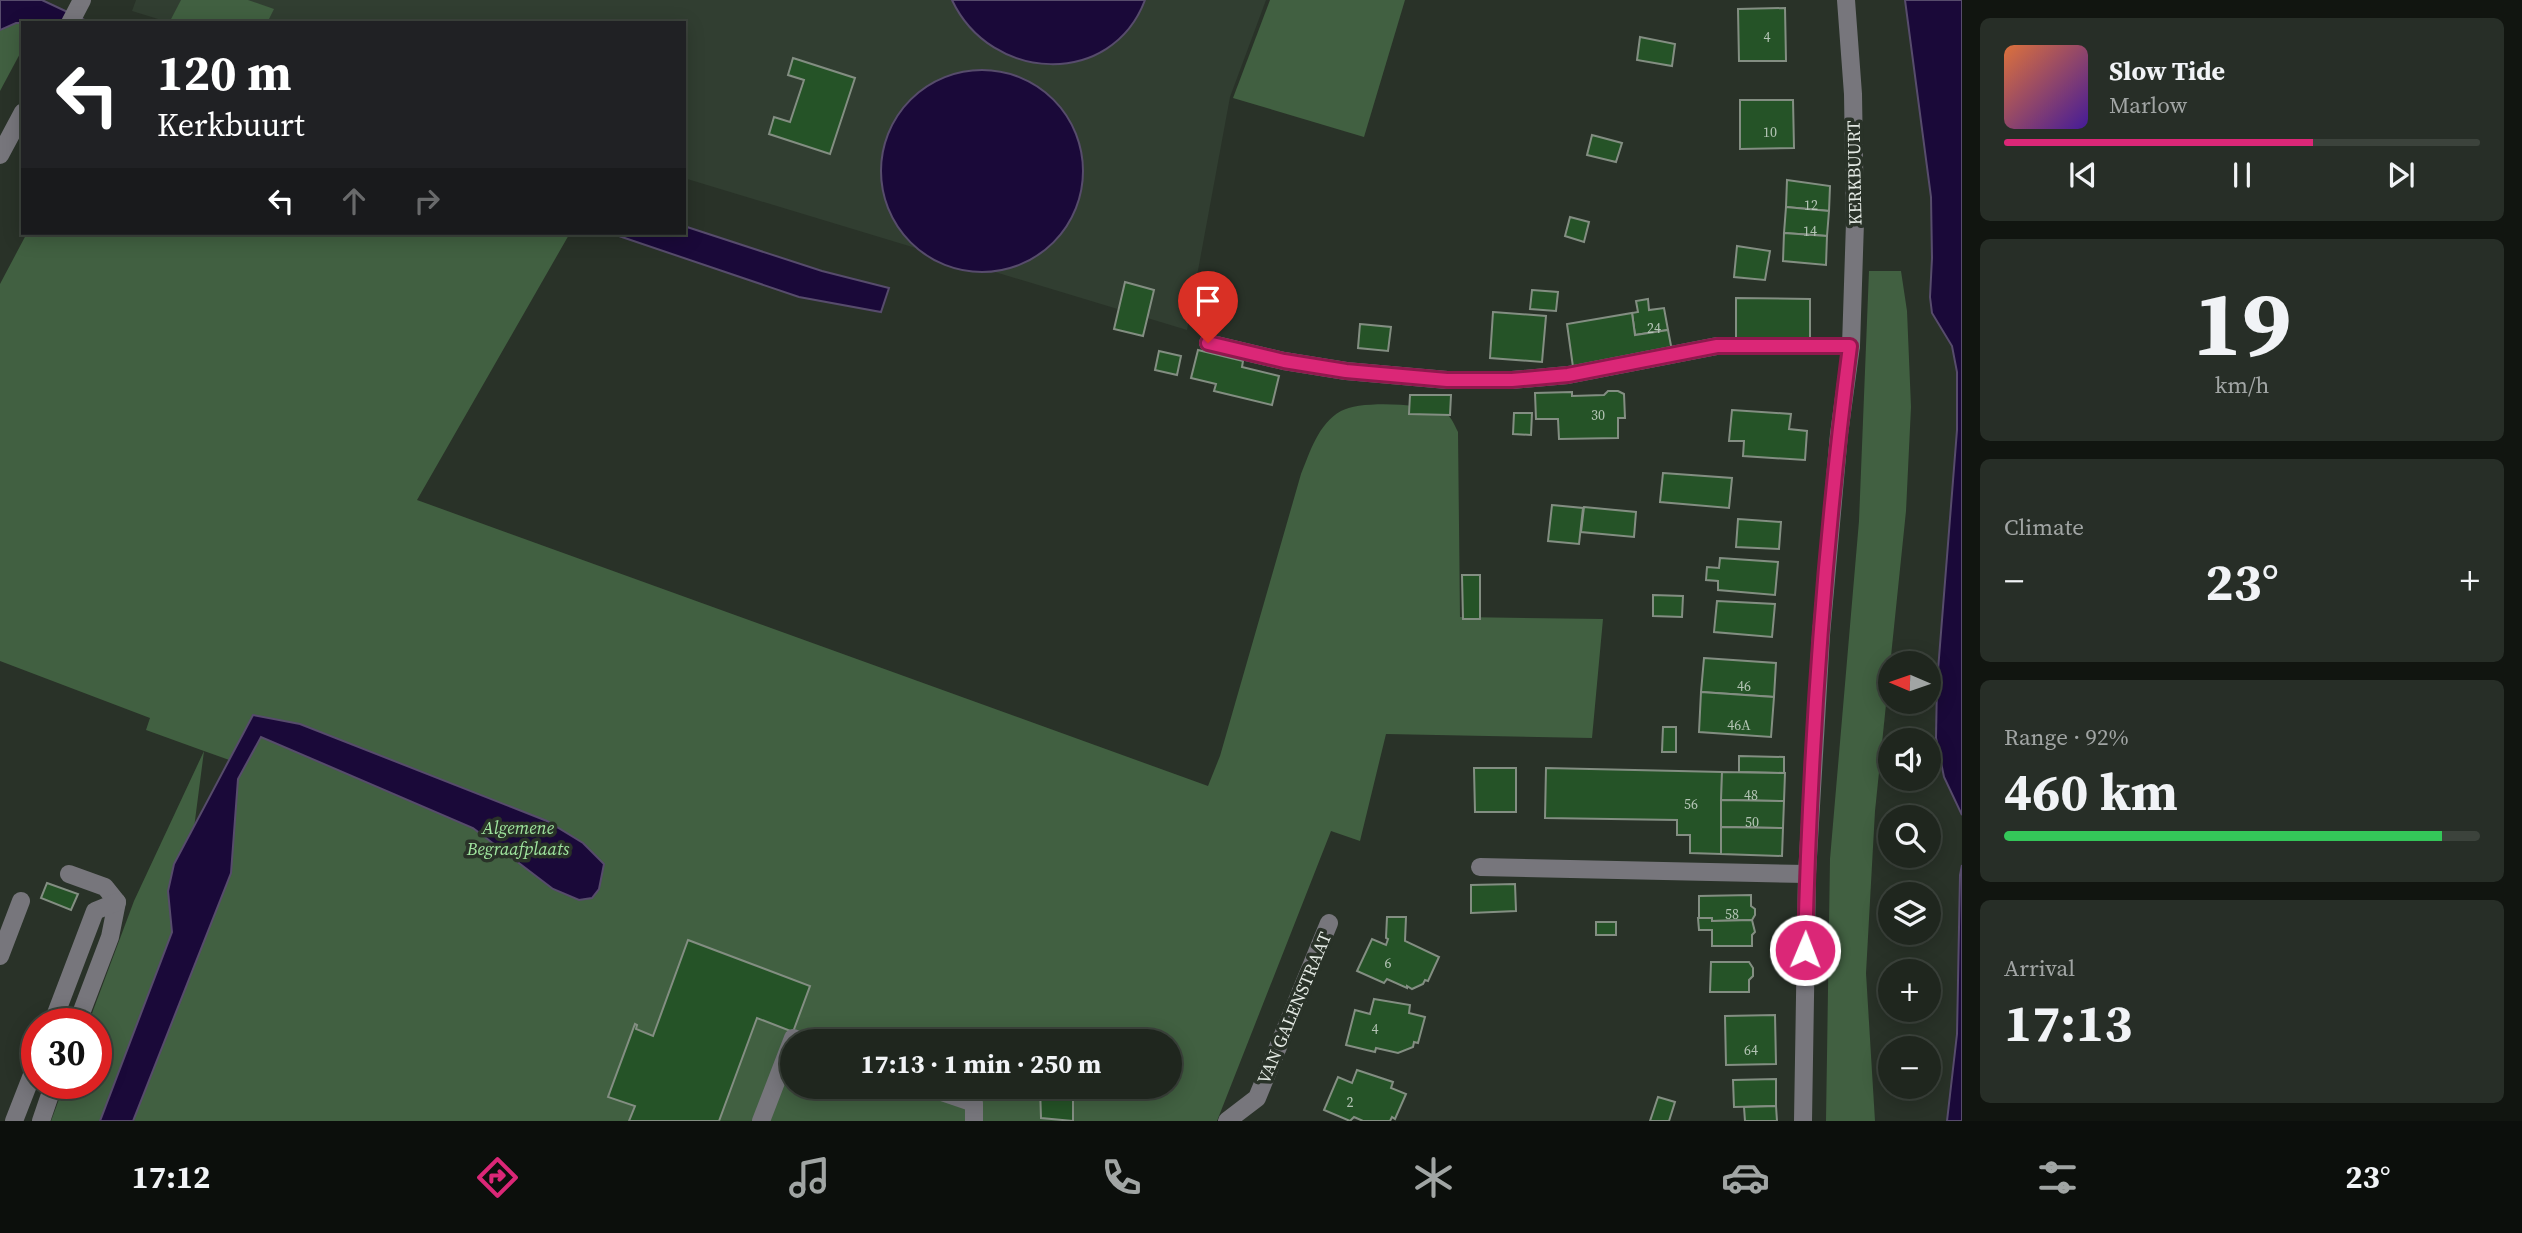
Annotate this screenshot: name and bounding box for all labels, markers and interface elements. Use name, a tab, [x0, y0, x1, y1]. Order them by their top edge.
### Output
house number: 4	[1764, 27, 1771, 47]
text: 120 m	[157, 39, 292, 106]
icon: left	[42, 49, 133, 140]
text: Slow Tide	[2109, 53, 2225, 89]
text: Marlow	[2109, 89, 2187, 121]
text: Kerkbuurt	[157, 103, 305, 147]
street label: KERKBUURT	[1841, 120, 1867, 226]
house number: 10	[1763, 122, 1777, 142]
icon: previous	[2064, 156, 2102, 194]
icon: pause	[2223, 156, 2261, 194]
icon: next	[2382, 156, 2420, 194]
icon: left	[262, 182, 300, 220]
icon: ahead	[335, 182, 373, 220]
icon: right	[408, 182, 446, 220]
house number: 12	[1804, 195, 1818, 215]
house number: 14	[1803, 221, 1817, 241]
text: 19	[2193, 261, 2291, 385]
pin	[1178, 271, 1238, 343]
icon: arrive	[1189, 282, 1227, 320]
house number: 24	[1647, 318, 1661, 338]
text: km/h	[2215, 369, 2269, 401]
house number: 30	[1591, 405, 1605, 425]
text: Climate	[2004, 511, 2084, 543]
text: 23°	[2205, 546, 2279, 617]
text: −	[2004, 555, 2024, 607]
text: +	[2460, 555, 2480, 607]
north arrow	[1878, 651, 1941, 714]
map controls	[1878, 651, 1941, 1099]
house number: 46	[1737, 676, 1751, 696]
house number: 46A	[1727, 715, 1751, 735]
text: Range · 92%	[2004, 721, 2129, 753]
button: sound	[1878, 728, 1941, 791]
text: 460 km	[2004, 756, 2178, 827]
house number: 48	[1744, 785, 1758, 805]
house number: 56	[1684, 794, 1698, 814]
button: search	[1878, 805, 1941, 868]
house number: 50	[1745, 812, 1759, 832]
park label: Algemene Begraafplaats	[466, 815, 570, 861]
button: layers	[1878, 882, 1941, 945]
house number: 58	[1725, 904, 1739, 924]
position arrow	[1768, 913, 1842, 987]
street label: VAN GALENSTRAAT	[1251, 928, 1337, 1088]
text: Arrival	[2004, 952, 2075, 984]
house number: 6	[1385, 953, 1392, 973]
button: +	[1878, 959, 1941, 1022]
text: 17:13	[2004, 987, 2132, 1058]
speed limit sign: 30	[21, 1008, 112, 1099]
house number: 4	[1372, 1019, 1379, 1039]
button: −	[1878, 1036, 1941, 1099]
house number: 64	[1744, 1040, 1758, 1060]
text: 17:13 · 1 min · 250 m	[861, 1046, 1101, 1082]
house number: 2	[1347, 1092, 1354, 1112]
icon: directions	[473, 1153, 522, 1202]
icon: music	[785, 1153, 834, 1202]
icon: phone	[1097, 1153, 1146, 1202]
icon: climate	[1409, 1153, 1458, 1202]
icon: car	[1721, 1153, 1770, 1202]
icon: filters	[2033, 1153, 2082, 1202]
text: 17:12	[131, 1155, 210, 1199]
text: 23°	[2345, 1155, 2390, 1199]

